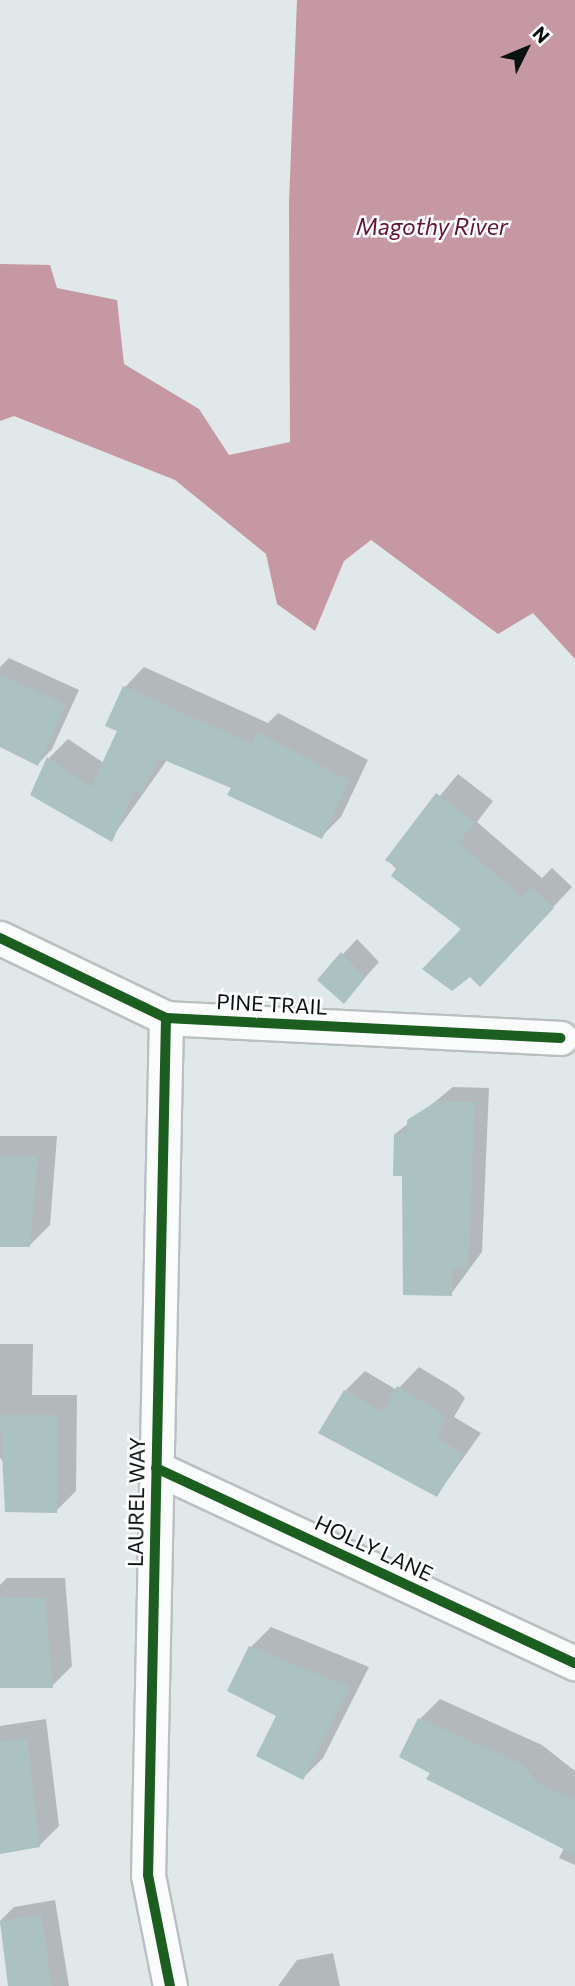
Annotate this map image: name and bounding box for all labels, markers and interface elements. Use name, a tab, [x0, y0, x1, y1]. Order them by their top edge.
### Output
north arrow	[491, 14, 561, 84]
text: N	[528, 21, 555, 47]
water label: Magothy River	[356, 212, 508, 240]
street label: PINE TRAIL	[216, 989, 328, 1019]
street label: LAUREL WAY	[122, 1437, 150, 1567]
street label: HOLLY LANE	[311, 1510, 437, 1586]

